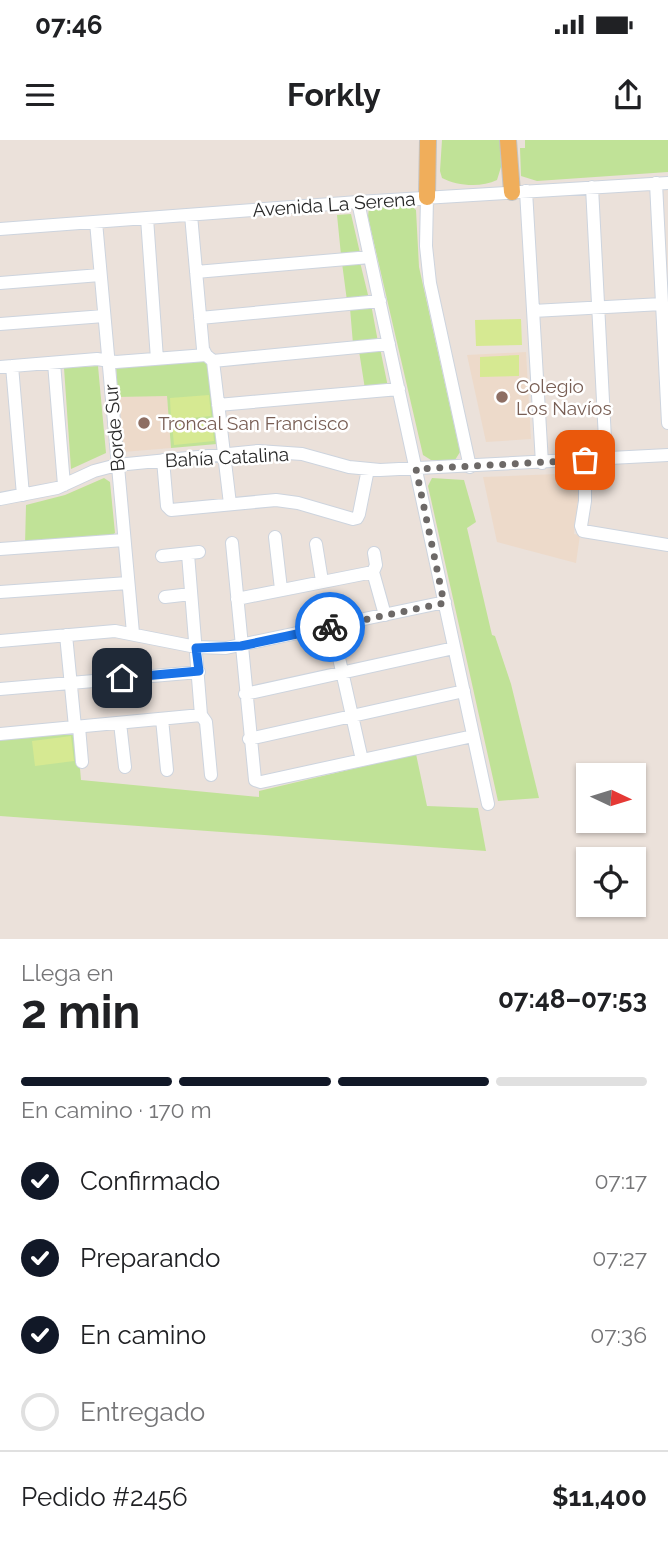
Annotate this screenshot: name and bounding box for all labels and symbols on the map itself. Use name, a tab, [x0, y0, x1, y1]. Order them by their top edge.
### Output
street label: Avenida La Serena	[252, 187, 416, 221]
place label: Colegio Los Navíos	[516, 375, 612, 419]
street label: Borde Sur	[99, 383, 129, 473]
marker: Colegio Los Navíos	[494, 389, 510, 405]
place label: Troncal San Francisco	[158, 412, 349, 434]
marker: Troncal San Francisco	[136, 415, 152, 431]
pin	[555, 430, 615, 490]
street label: Bahía Catalina	[164, 443, 290, 471]
courier	[295, 592, 365, 662]
pin	[92, 648, 152, 708]
north arrow	[576, 763, 646, 833]

